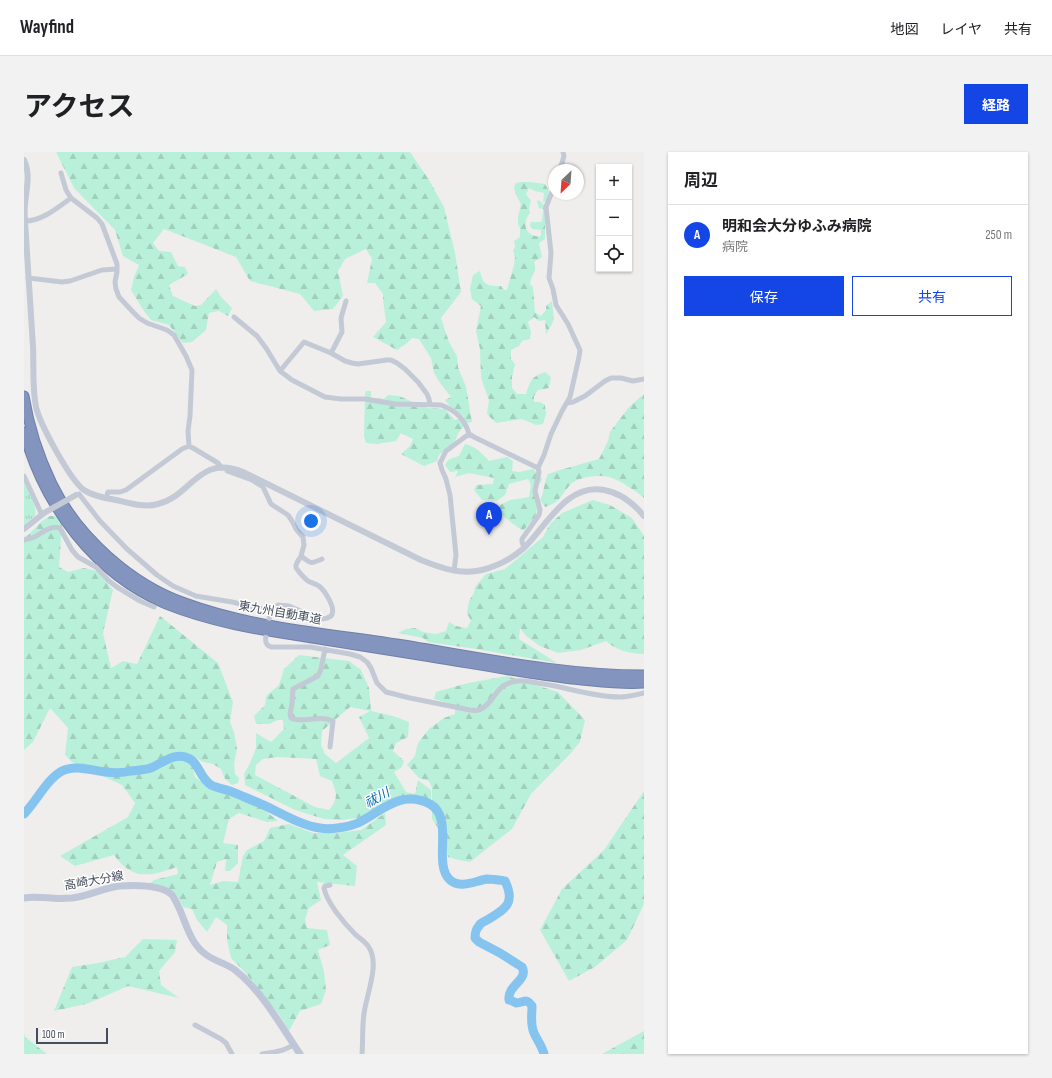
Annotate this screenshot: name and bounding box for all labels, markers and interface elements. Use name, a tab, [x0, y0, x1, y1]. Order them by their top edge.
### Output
text: Wayfind	[20, 16, 74, 39]
text: 地図	[890, 21, 918, 38]
text: レイヤ	[940, 21, 982, 38]
text: 共有	[1004, 21, 1032, 38]
button: 経路	[964, 84, 1028, 124]
text: アクセス	[24, 91, 135, 124]
north arrow	[548, 164, 584, 200]
map controls	[596, 164, 632, 272]
button: +	[596, 164, 632, 200]
text: 周辺	[684, 171, 718, 191]
button: −	[596, 200, 632, 236]
text: 明和会大分ゆふみ病院	[722, 217, 872, 236]
text: A	[694, 227, 700, 243]
text: 250 m	[985, 227, 1012, 243]
button: locate	[596, 236, 632, 272]
text: 病院	[722, 239, 748, 255]
button: 保存	[684, 276, 844, 316]
button: 共有	[852, 276, 1012, 316]
pin: A	[476, 502, 502, 535]
your location	[301, 511, 321, 531]
street label: 東九州自動車道	[237, 598, 323, 628]
water label: 祓川	[362, 784, 394, 811]
street label: 高崎大分線	[63, 868, 125, 894]
scale bar	[36, 1026, 108, 1045]
text: 100 m	[42, 1028, 64, 1041]

